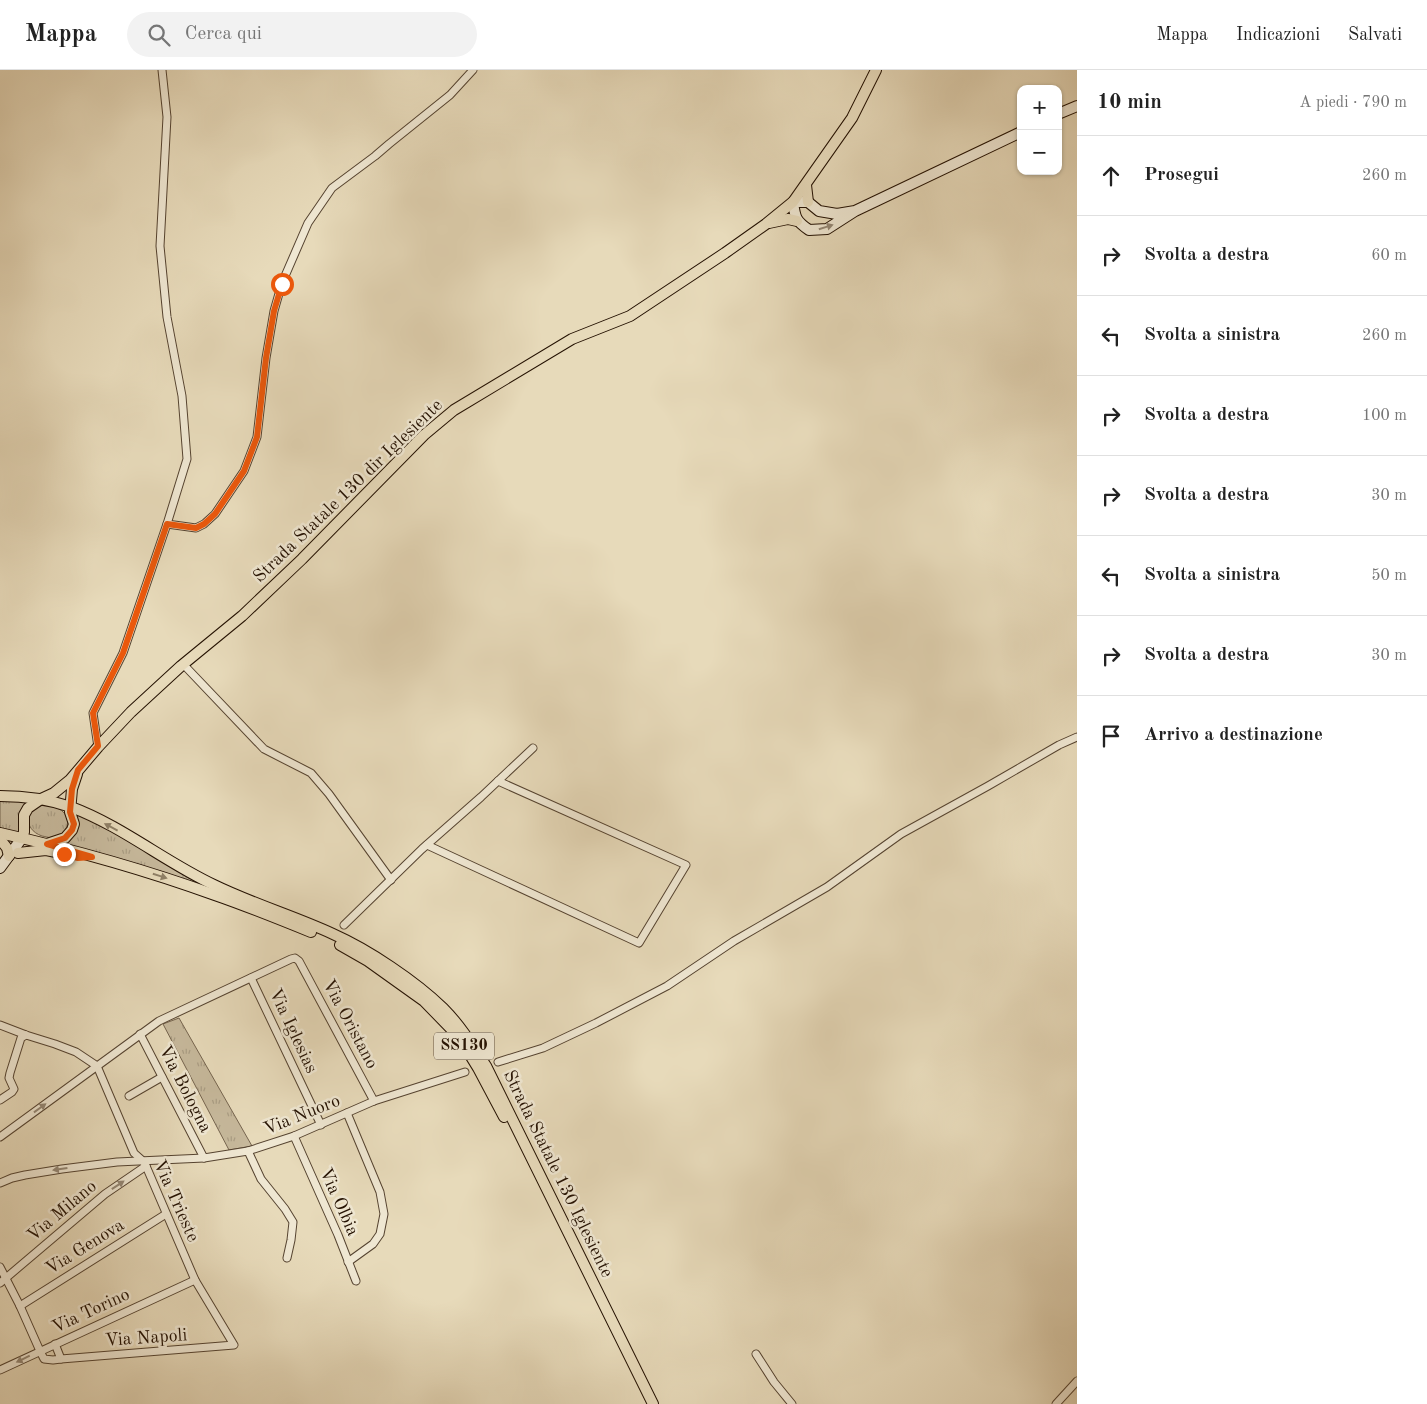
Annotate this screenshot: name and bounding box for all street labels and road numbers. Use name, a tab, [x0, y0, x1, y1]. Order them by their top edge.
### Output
street label: Strada Statale 130 dir Iglesiente	[250, 396, 446, 586]
street label: Via Oristano	[319, 976, 381, 1072]
street label: Via Iglesias	[266, 986, 321, 1076]
road number: SS130	[434, 1032, 494, 1059]
street label: Via Bologna	[155, 1042, 215, 1136]
street label: Strada Statale 130 Iglesiente	[500, 1067, 616, 1281]
street label: Via Nuoro	[261, 1092, 343, 1138]
street label: Via Trieste	[150, 1157, 202, 1245]
street label: Via Olbia	[316, 1165, 362, 1239]
street label: Via Milano	[24, 1177, 100, 1245]
street label: Via Genova	[43, 1216, 128, 1278]
street label: Via Torino	[49, 1285, 133, 1337]
street label: Via Napoli	[104, 1326, 188, 1350]

